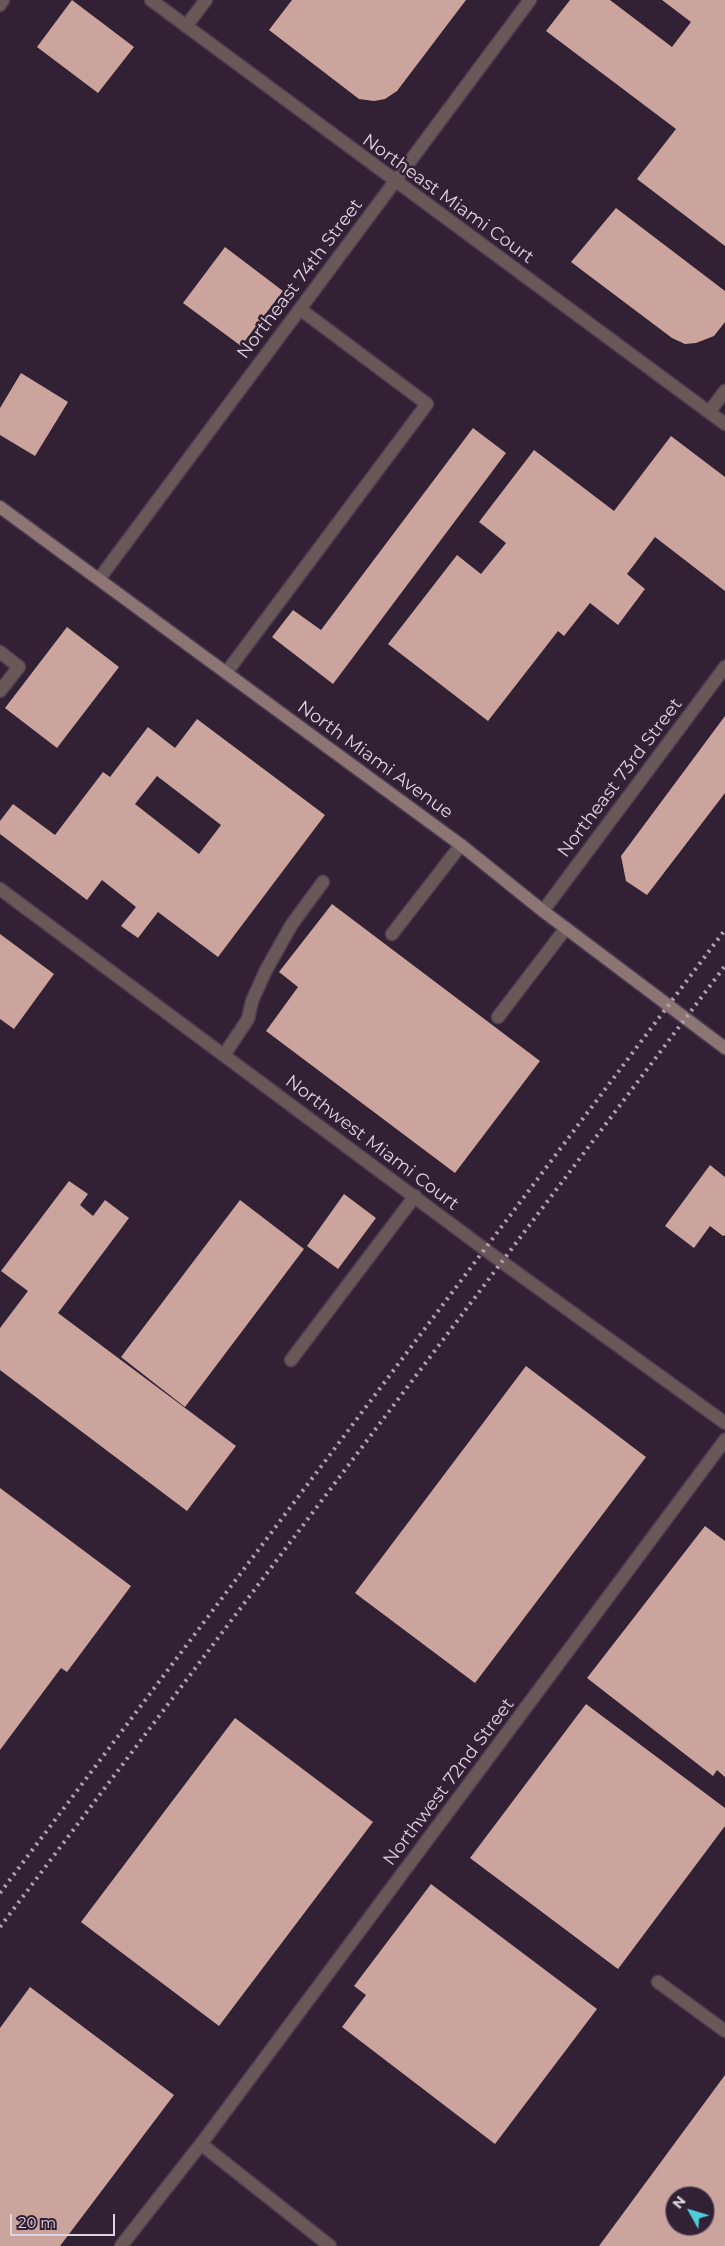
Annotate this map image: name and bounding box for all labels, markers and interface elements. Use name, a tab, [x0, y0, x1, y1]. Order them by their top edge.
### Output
street label: Northeast Miami Court	[358, 129, 538, 269]
street label: Northeast 74th Street	[233, 195, 367, 363]
street label: Northeast 73rd Street	[553, 694, 687, 862]
street label: North Miami Avenue	[293, 696, 457, 824]
street label: Northwest Miami Court	[281, 1071, 463, 1215]
street label: Northwest 72nd Street	[379, 1694, 519, 1870]
north arrow	[665, 2186, 715, 2236]
text: N	[669, 2192, 690, 2212]
scale bar	[12, 2204, 118, 2236]
text: 20 m	[18, 2213, 56, 2232]

